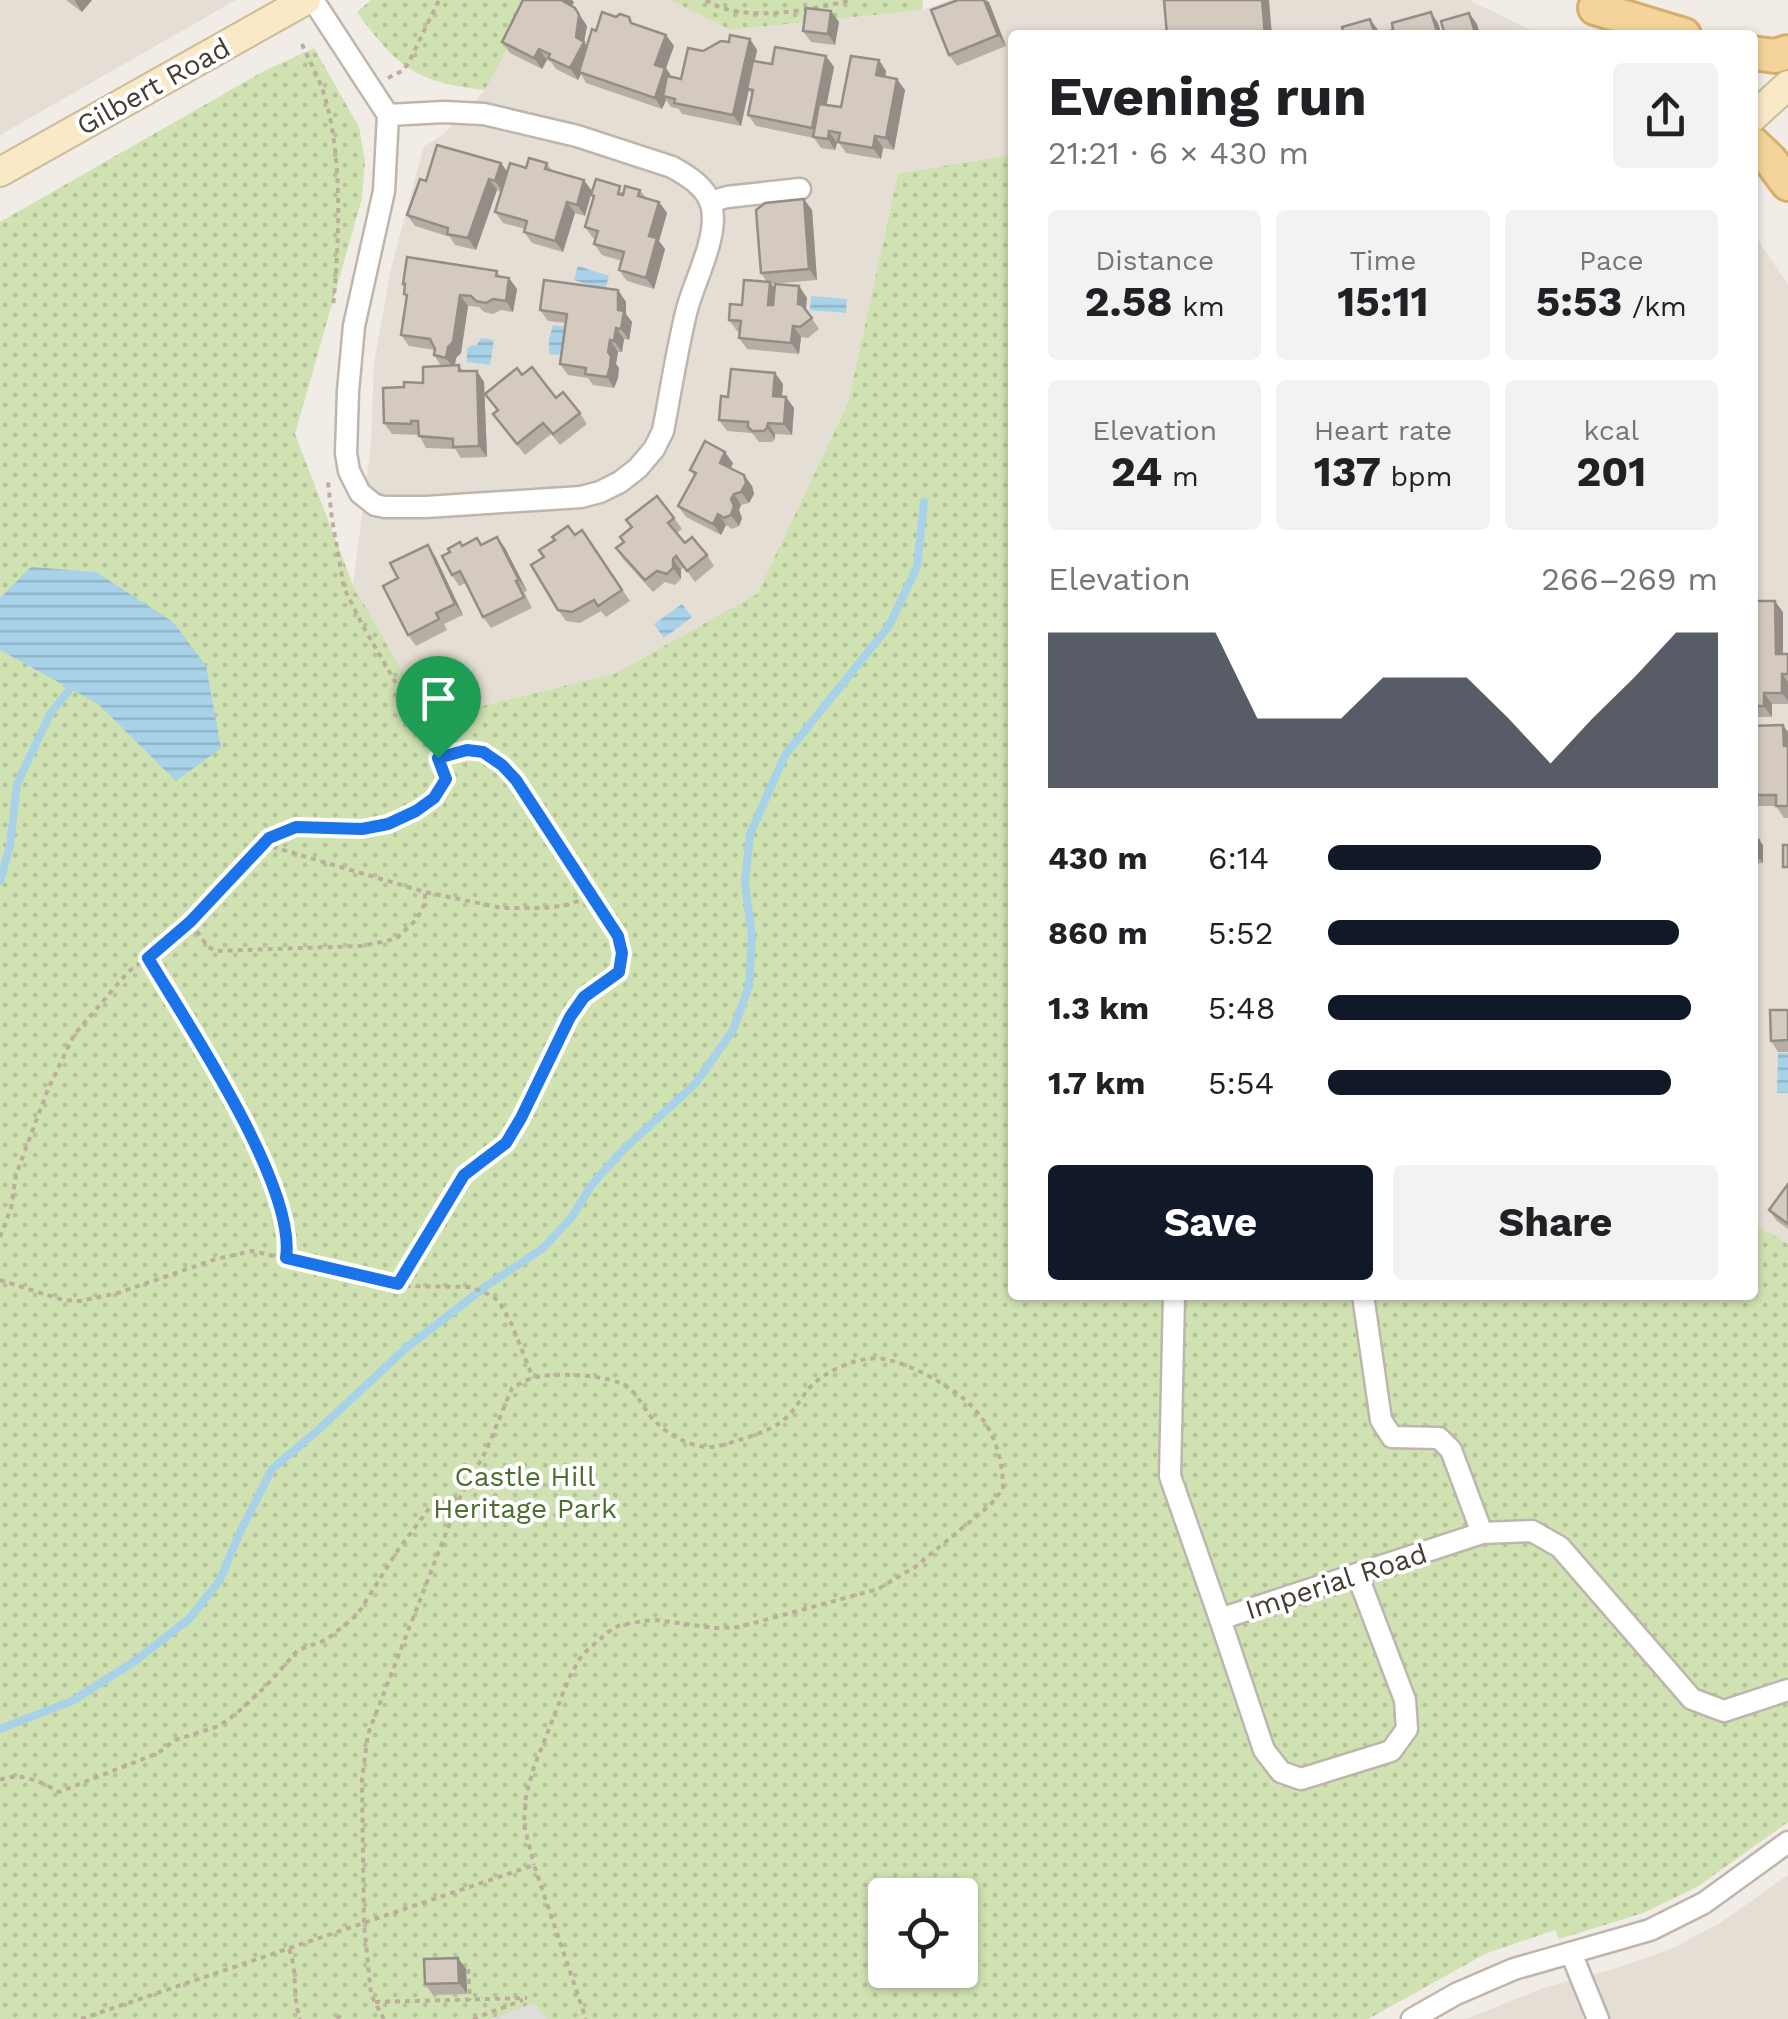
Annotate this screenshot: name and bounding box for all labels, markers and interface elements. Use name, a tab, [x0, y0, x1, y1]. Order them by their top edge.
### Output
street label: Gilbert Road	[71, 31, 236, 142]
button: share	[1613, 63, 1718, 168]
text: Evening run	[1048, 64, 1367, 128]
text: 21:21 · 6 × 430 m	[1048, 134, 1309, 172]
text: Distance	[1095, 244, 1214, 277]
text: Time	[1350, 244, 1416, 277]
text: Pace	[1579, 244, 1644, 277]
text: 2.58	[1085, 277, 1173, 326]
text: 15:11	[1337, 277, 1429, 326]
text: 5:53	[1536, 277, 1622, 326]
text: km	[1173, 290, 1225, 323]
text: /km	[1622, 290, 1687, 323]
text: Elevation	[1092, 414, 1217, 447]
text: Heart rate	[1314, 414, 1452, 447]
text: kcal	[1584, 414, 1639, 447]
text: 24	[1111, 447, 1162, 496]
text: 137	[1314, 447, 1381, 496]
text: 201	[1576, 447, 1646, 496]
text: m	[1162, 460, 1199, 493]
text: bpm	[1381, 460, 1452, 493]
text: Elevation	[1048, 560, 1191, 598]
text: 266–269 m	[1541, 560, 1718, 598]
pin	[396, 656, 481, 759]
icon: arrive	[411, 671, 466, 726]
text: 430 m	[1048, 839, 1148, 877]
text: 6:14	[1208, 839, 1269, 877]
text: 860 m	[1048, 914, 1148, 952]
text: 5:52	[1208, 914, 1273, 952]
text: 1.3 km	[1048, 989, 1149, 1027]
text: 5:48	[1208, 989, 1275, 1027]
text: 1.7 km	[1048, 1064, 1145, 1102]
text: 5:54	[1208, 1064, 1274, 1102]
button: Save	[1048, 1165, 1373, 1280]
button: Share	[1393, 1165, 1718, 1280]
park label: Castle Hill Heritage Park	[433, 1460, 617, 1525]
street label: Imperial Road	[1241, 1537, 1431, 1626]
map controls	[868, 1878, 978, 1988]
button: locate	[868, 1878, 978, 1988]

